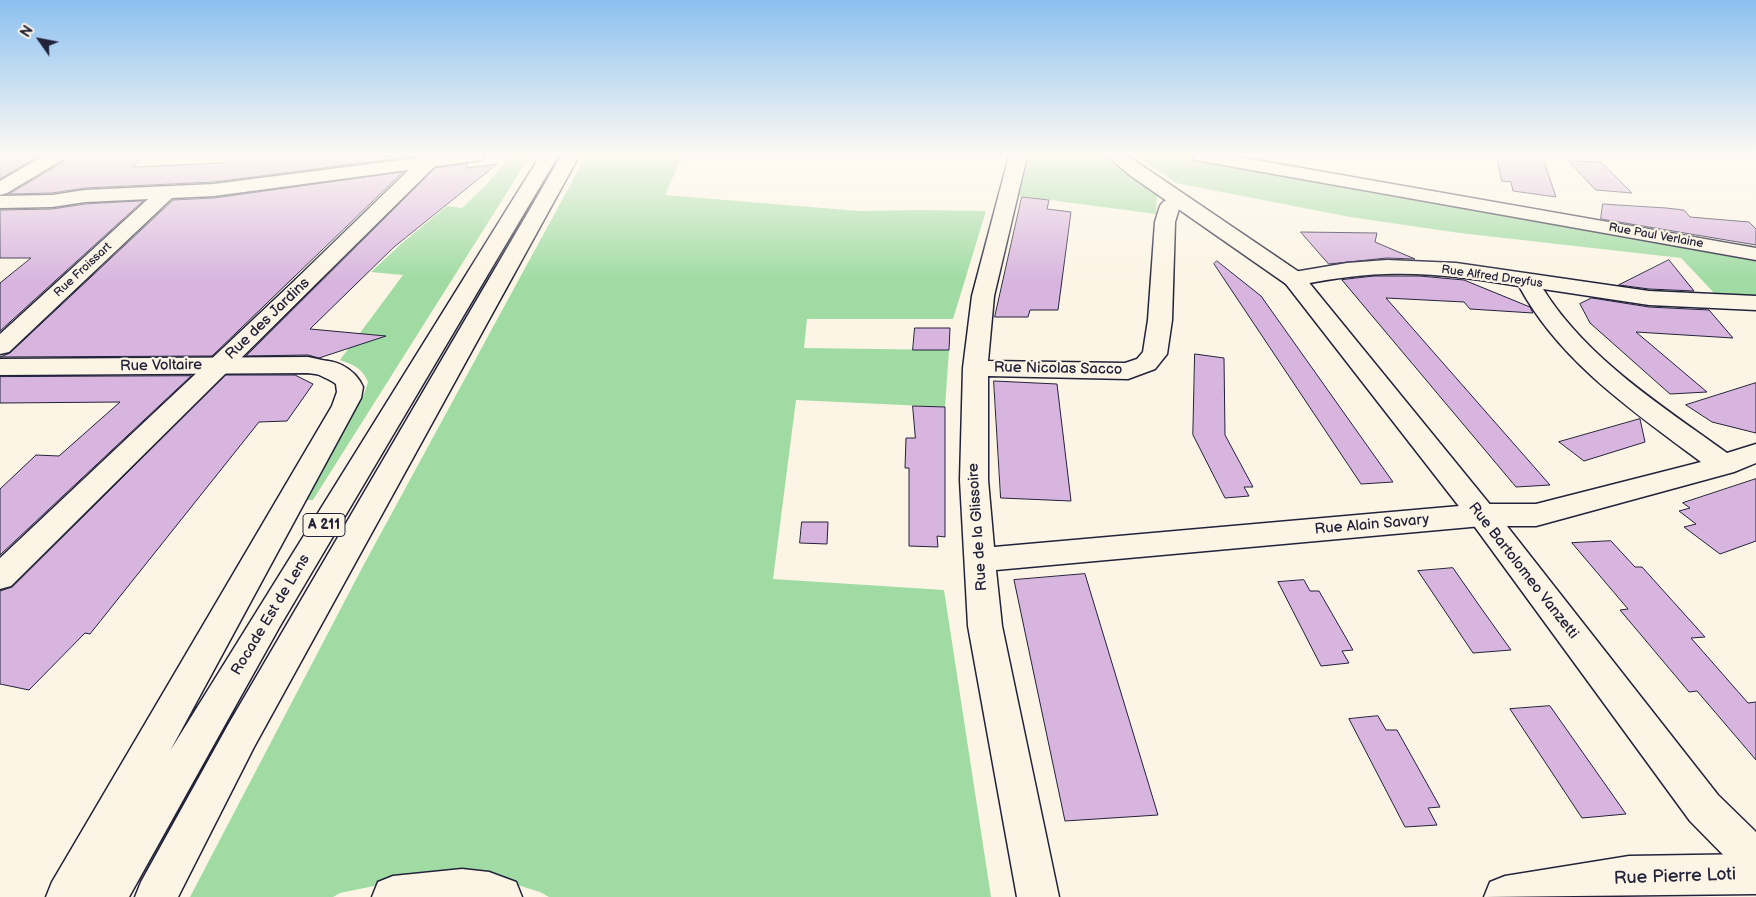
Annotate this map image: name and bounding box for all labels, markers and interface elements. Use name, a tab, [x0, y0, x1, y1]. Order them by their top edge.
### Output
north arrow	[15, 15, 65, 65]
text: N	[17, 23, 37, 41]
street label: Rue Paul Verlaine	[1607, 221, 1705, 251]
street label: Rue Froissart	[51, 240, 115, 300]
street label: Rue Alfred Dreyfus	[1441, 263, 1543, 291]
street label: Rue des Jardins	[222, 274, 314, 364]
street label: Rue Voltaire	[120, 356, 202, 376]
street label: Rue Nicolas Sacco	[994, 359, 1122, 379]
street label: Rue de la Glissoire	[965, 462, 991, 592]
street label: Rue Bartolomeo Vanzetti	[1464, 499, 1582, 643]
street label: Rue Alain Savary	[1314, 511, 1430, 539]
road number: A 211	[303, 514, 345, 536]
street label: Rocade Est de Lens	[228, 551, 314, 679]
street label: Rue Pierre Loti	[1614, 864, 1736, 890]

